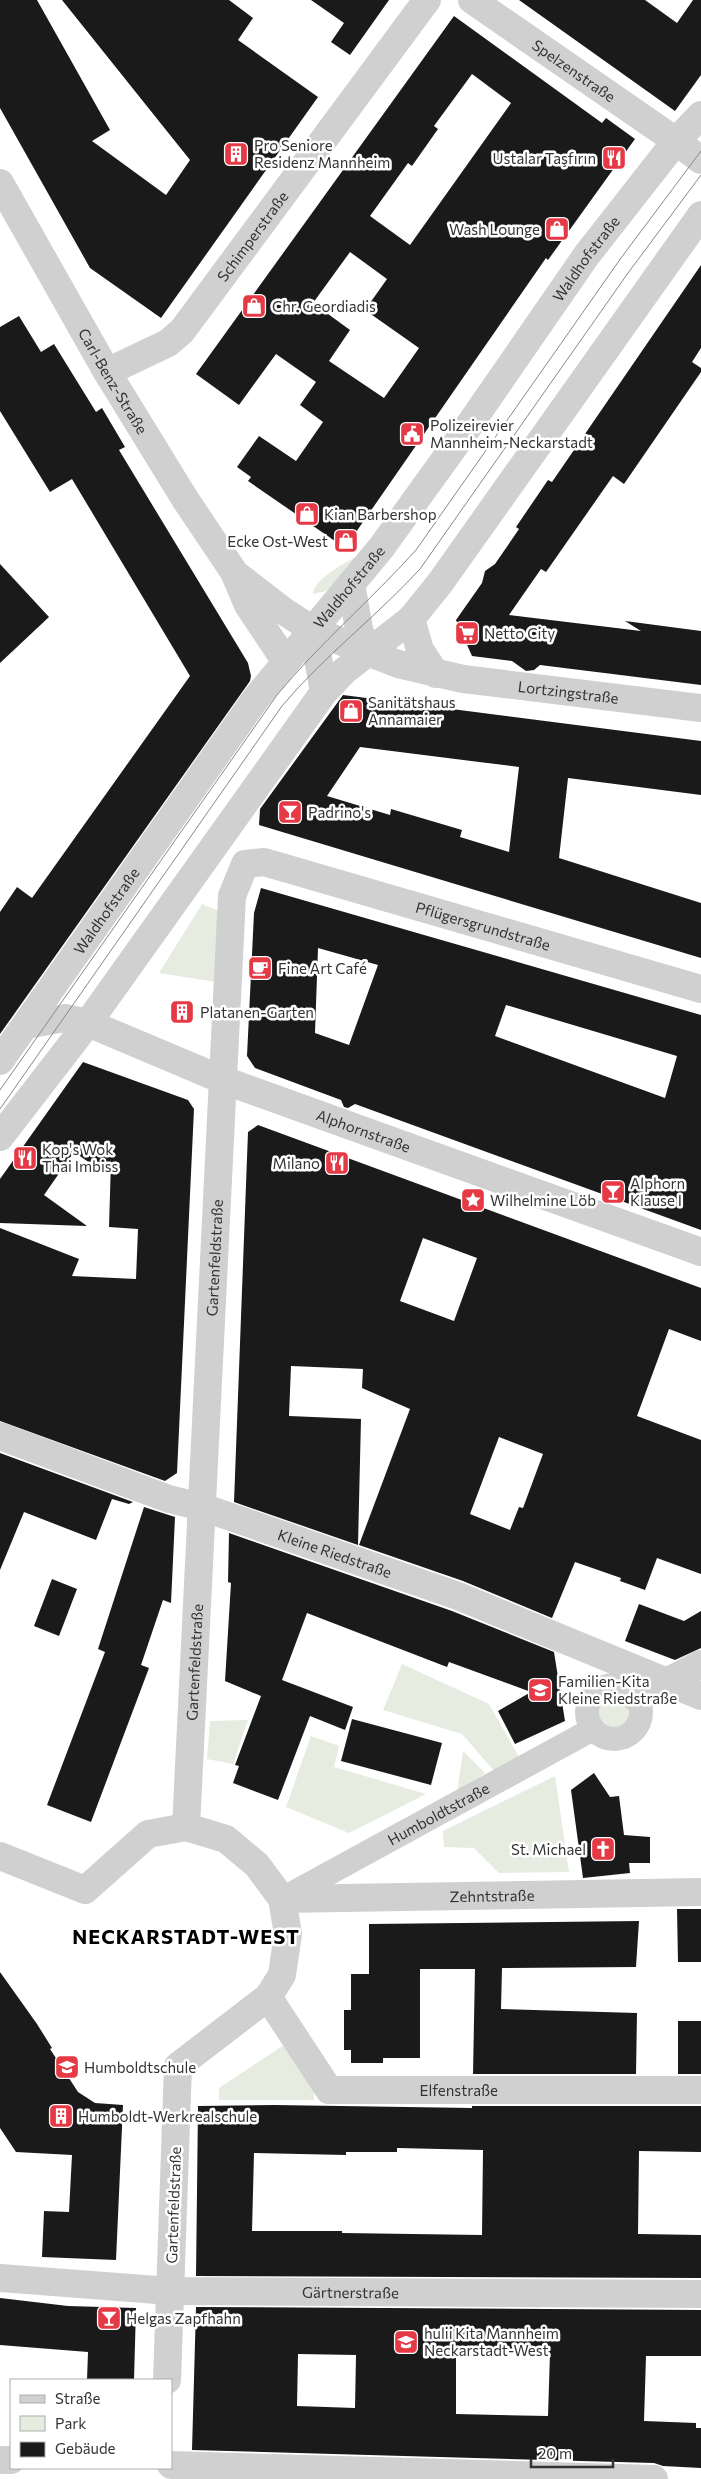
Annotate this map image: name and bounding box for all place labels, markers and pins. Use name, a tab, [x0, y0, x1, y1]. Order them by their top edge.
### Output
place label: Pro Seniore Residenz Mannheim	[254, 136, 390, 171]
building icon: Pro Seniore Residenz Mannheim	[223, 141, 249, 167]
restaurant icon: Ustalar Taşfırın	[601, 145, 627, 171]
place label: Ustalar Taşfırın	[493, 149, 596, 167]
shop icon: Wash Lounge	[544, 216, 570, 242]
place label: Wash Lounge	[449, 220, 540, 238]
shop icon: Chr. Geordiadis	[241, 293, 267, 319]
place label: Chr. Geordiadis	[272, 297, 376, 315]
place label: Polizeirevier Mannheim-Neckarstadt	[430, 416, 593, 451]
public building icon: Polizeirevier Mannheim-Neckarstadt	[399, 421, 425, 447]
shop icon: Kian Barbershop	[294, 501, 320, 527]
place label: Kian Barbershop	[324, 505, 437, 523]
shop icon: Ecke Ost-West	[333, 528, 359, 554]
place label: Ecke Ost-West	[227, 532, 328, 550]
supermarket icon: Netto City	[454, 620, 480, 646]
place label: Netto City	[484, 624, 555, 642]
place label: Sanitätshaus Annamaier	[368, 693, 456, 728]
shop icon: Sanitätshaus Annamaier	[338, 698, 364, 724]
bar icon: Padrino's	[277, 799, 303, 825]
place label: Padrino's	[308, 803, 371, 821]
cafe icon: Fine Art Café	[247, 955, 273, 981]
place label: Fine Art Café	[278, 959, 367, 977]
building icon: Platanen-Garten	[169, 999, 195, 1025]
place label: Platanen-Garten	[200, 1003, 314, 1021]
place label: Kop's Wok Thai Imbiss	[42, 1140, 119, 1175]
restaurant icon: Kop's Wok Thai Imbiss	[12, 1145, 38, 1171]
restaurant icon: Milano	[324, 1150, 350, 1176]
place label: Milano	[273, 1154, 320, 1172]
place label: Alphorn Klause I	[630, 1174, 685, 1209]
bar icon: Alphorn Klause I	[600, 1179, 626, 1205]
place icon: Wilhelmine Löb	[460, 1187, 486, 1213]
place label: Wilhelmine Löb	[490, 1191, 596, 1209]
place label: Familien-Kita Kleine Riedstraße	[558, 1672, 677, 1707]
school or university icon: Familien-Kita Kleine Riedstraße	[527, 1677, 553, 1703]
church icon: St. Michael	[590, 1836, 616, 1862]
place label: St. Michael	[511, 1840, 586, 1858]
school or university icon: Humboldtschule	[54, 2054, 80, 2080]
place label: Humboldtschule	[84, 2058, 196, 2076]
building icon: Humboldt-Werkrealschule	[48, 2103, 74, 2129]
place label: Humboldt-Werkrealschule	[78, 2107, 257, 2125]
bar icon: Helgas Zapfhahn	[96, 2305, 122, 2331]
place label: Helgas Zapfhahn	[126, 2309, 241, 2327]
place label: hulii Kita Mannheim Neckarstadt-West	[424, 2324, 559, 2359]
school or university icon: hulii Kita Mannheim Neckarstadt-West	[393, 2329, 419, 2355]

